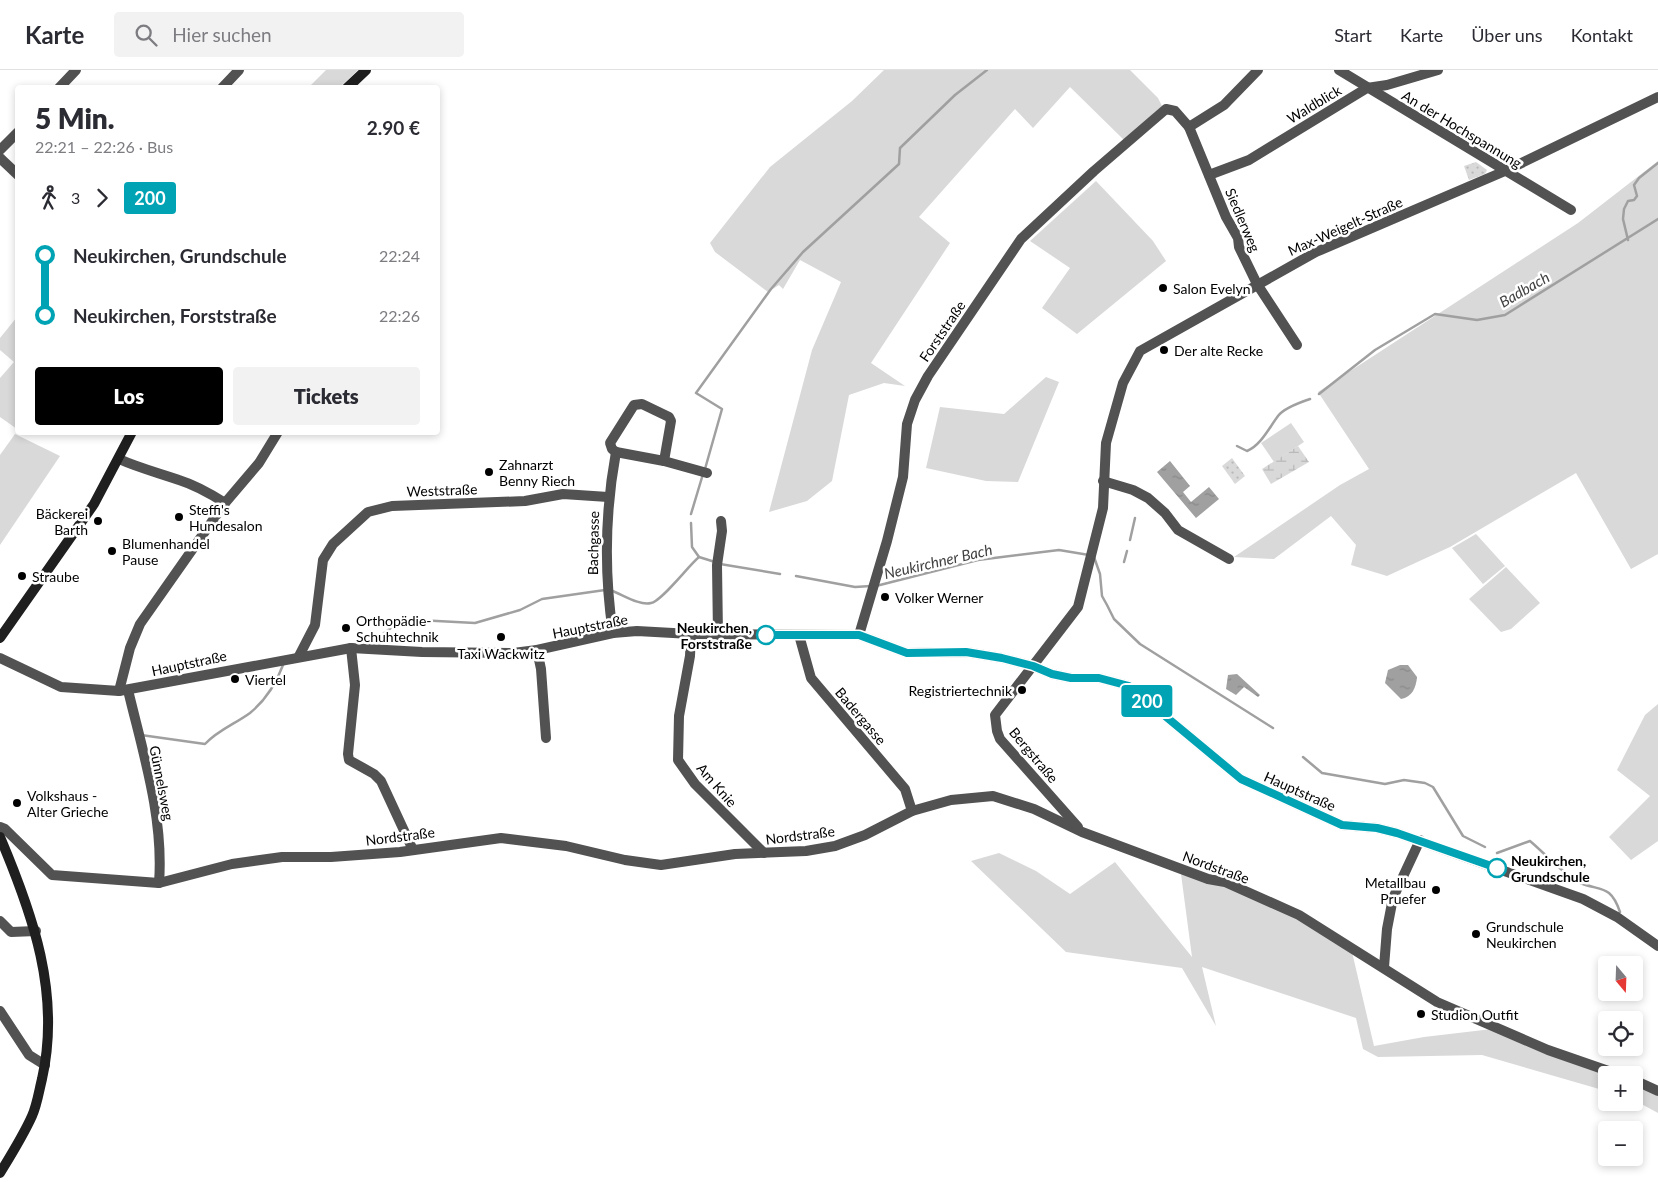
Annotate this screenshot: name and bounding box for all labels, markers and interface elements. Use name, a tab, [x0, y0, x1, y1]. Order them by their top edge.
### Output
search box	[114, 12, 464, 57]
text: Karte	[25, 20, 84, 49]
icon: search	[132, 21, 160, 49]
text: Hier suchen	[172, 23, 272, 46]
text: Start	[1334, 24, 1372, 46]
text: Karte	[1400, 24, 1443, 46]
text: Über uns	[1471, 24, 1543, 46]
text: Kontakt	[1571, 24, 1633, 46]
street label: Waldblick	[1284, 81, 1345, 127]
street label: An der Hochspannung	[1399, 86, 1525, 172]
text: 5 Min.	[35, 101, 115, 135]
text: 2.90 €	[367, 116, 420, 139]
text: 22:21 – 22:26 · Bus	[35, 137, 173, 156]
icon: walk	[35, 184, 63, 212]
icon: forward	[88, 184, 116, 212]
street label: Siedlerweg	[1222, 186, 1264, 254]
text: 200	[134, 187, 166, 209]
text: 3	[71, 188, 80, 207]
street label: Max-Weigelt-Straße	[1285, 193, 1405, 259]
text: Neukirchen, Grundschule	[73, 244, 287, 267]
text: 22:24	[379, 246, 420, 265]
water label: Badbach	[1496, 267, 1552, 311]
place label: Salon Evelyn	[1173, 280, 1251, 297]
marker: Salon Evelyn	[1157, 282, 1169, 294]
street label: Forststraße	[915, 297, 969, 365]
text: Neukirchen, Forststraße	[73, 304, 277, 327]
text: 22:26	[379, 306, 420, 325]
place label: Der alte Recke	[1174, 342, 1263, 359]
marker: Der alte Recke	[1158, 344, 1170, 356]
button: Los	[35, 367, 223, 425]
button: Tickets	[233, 367, 420, 425]
place label: Zahnarzt Benny Riech	[499, 456, 575, 489]
marker: Zahnarzt Benny Riech	[483, 466, 495, 478]
street label: Weststraße	[406, 480, 478, 500]
place label: Steffi's Hundesalon	[189, 501, 263, 534]
place label: Bäckerei Barth	[36, 505, 88, 538]
marker: Steffi's Hundesalon	[173, 511, 185, 523]
street label: Bachgasse	[584, 511, 602, 575]
marker: Bäckerei Barth	[92, 515, 104, 527]
place label: Blumenhandel Pause	[122, 535, 210, 568]
water label: Neukirchner Bach	[882, 540, 994, 582]
marker: Blumenhandel Pause	[106, 545, 118, 557]
place label: Straube	[32, 568, 79, 585]
marker: Straube	[16, 570, 28, 582]
place label: Volker Werner	[895, 589, 983, 606]
marker: Volker Werner	[879, 591, 891, 603]
street label: Hauptstraße	[551, 610, 629, 642]
place label: Orthopädie- Schuhtechnik	[356, 612, 440, 645]
place label: Neukirchen, Forststraße	[677, 619, 753, 652]
marker: Orthopädie- Schuhtechnik	[340, 622, 352, 634]
marker: Neukirchen, Forststraße	[756, 625, 776, 645]
marker: Taxi Wackwitz	[495, 631, 507, 643]
place label: Taxi Wackwitz	[457, 645, 545, 662]
street label: Hauptstraße	[150, 647, 228, 679]
place label: Viertel	[245, 671, 286, 688]
marker: Viertel	[229, 673, 241, 685]
place label: Registriertechnik	[908, 682, 1013, 699]
street label: Badergasse	[832, 684, 890, 748]
marker: Registriertechnik	[1016, 684, 1028, 696]
line badge: 200	[1118, 685, 1176, 717]
text: 200	[1131, 690, 1163, 712]
street label: Bergstraße	[1006, 724, 1062, 786]
street label: Günnelsweg	[146, 744, 178, 822]
street label: Am Knie	[693, 760, 741, 810]
street label: Hauptstraße	[1262, 768, 1338, 814]
place label: Volkshaus - Alter Grieche	[27, 787, 108, 820]
marker: Volkshaus - Alter Grieche	[11, 797, 23, 809]
street label: Nordstraße	[764, 822, 836, 848]
street label: Nordstraße	[364, 823, 436, 849]
street label: Nordstraße	[1180, 847, 1252, 887]
place label: Neukirchen, Grundschule	[1511, 852, 1590, 885]
marker: Neukirchen, Grundschule	[1487, 858, 1507, 878]
place label: Metallbau Pruefer	[1365, 874, 1426, 907]
marker: Metallbau Pruefer	[1430, 884, 1442, 896]
place label: Grundschule Neukirchen	[1486, 918, 1564, 951]
marker: Grundschule Neukirchen	[1470, 928, 1482, 940]
north arrow	[1598, 956, 1642, 1001]
map controls	[1598, 956, 1643, 1166]
place label: Studion Outfit	[1431, 1006, 1519, 1023]
marker: Studion Outfit	[1415, 1008, 1427, 1020]
button: locate	[1598, 1011, 1643, 1056]
button: +	[1598, 1066, 1643, 1111]
button: −	[1598, 1121, 1643, 1166]

